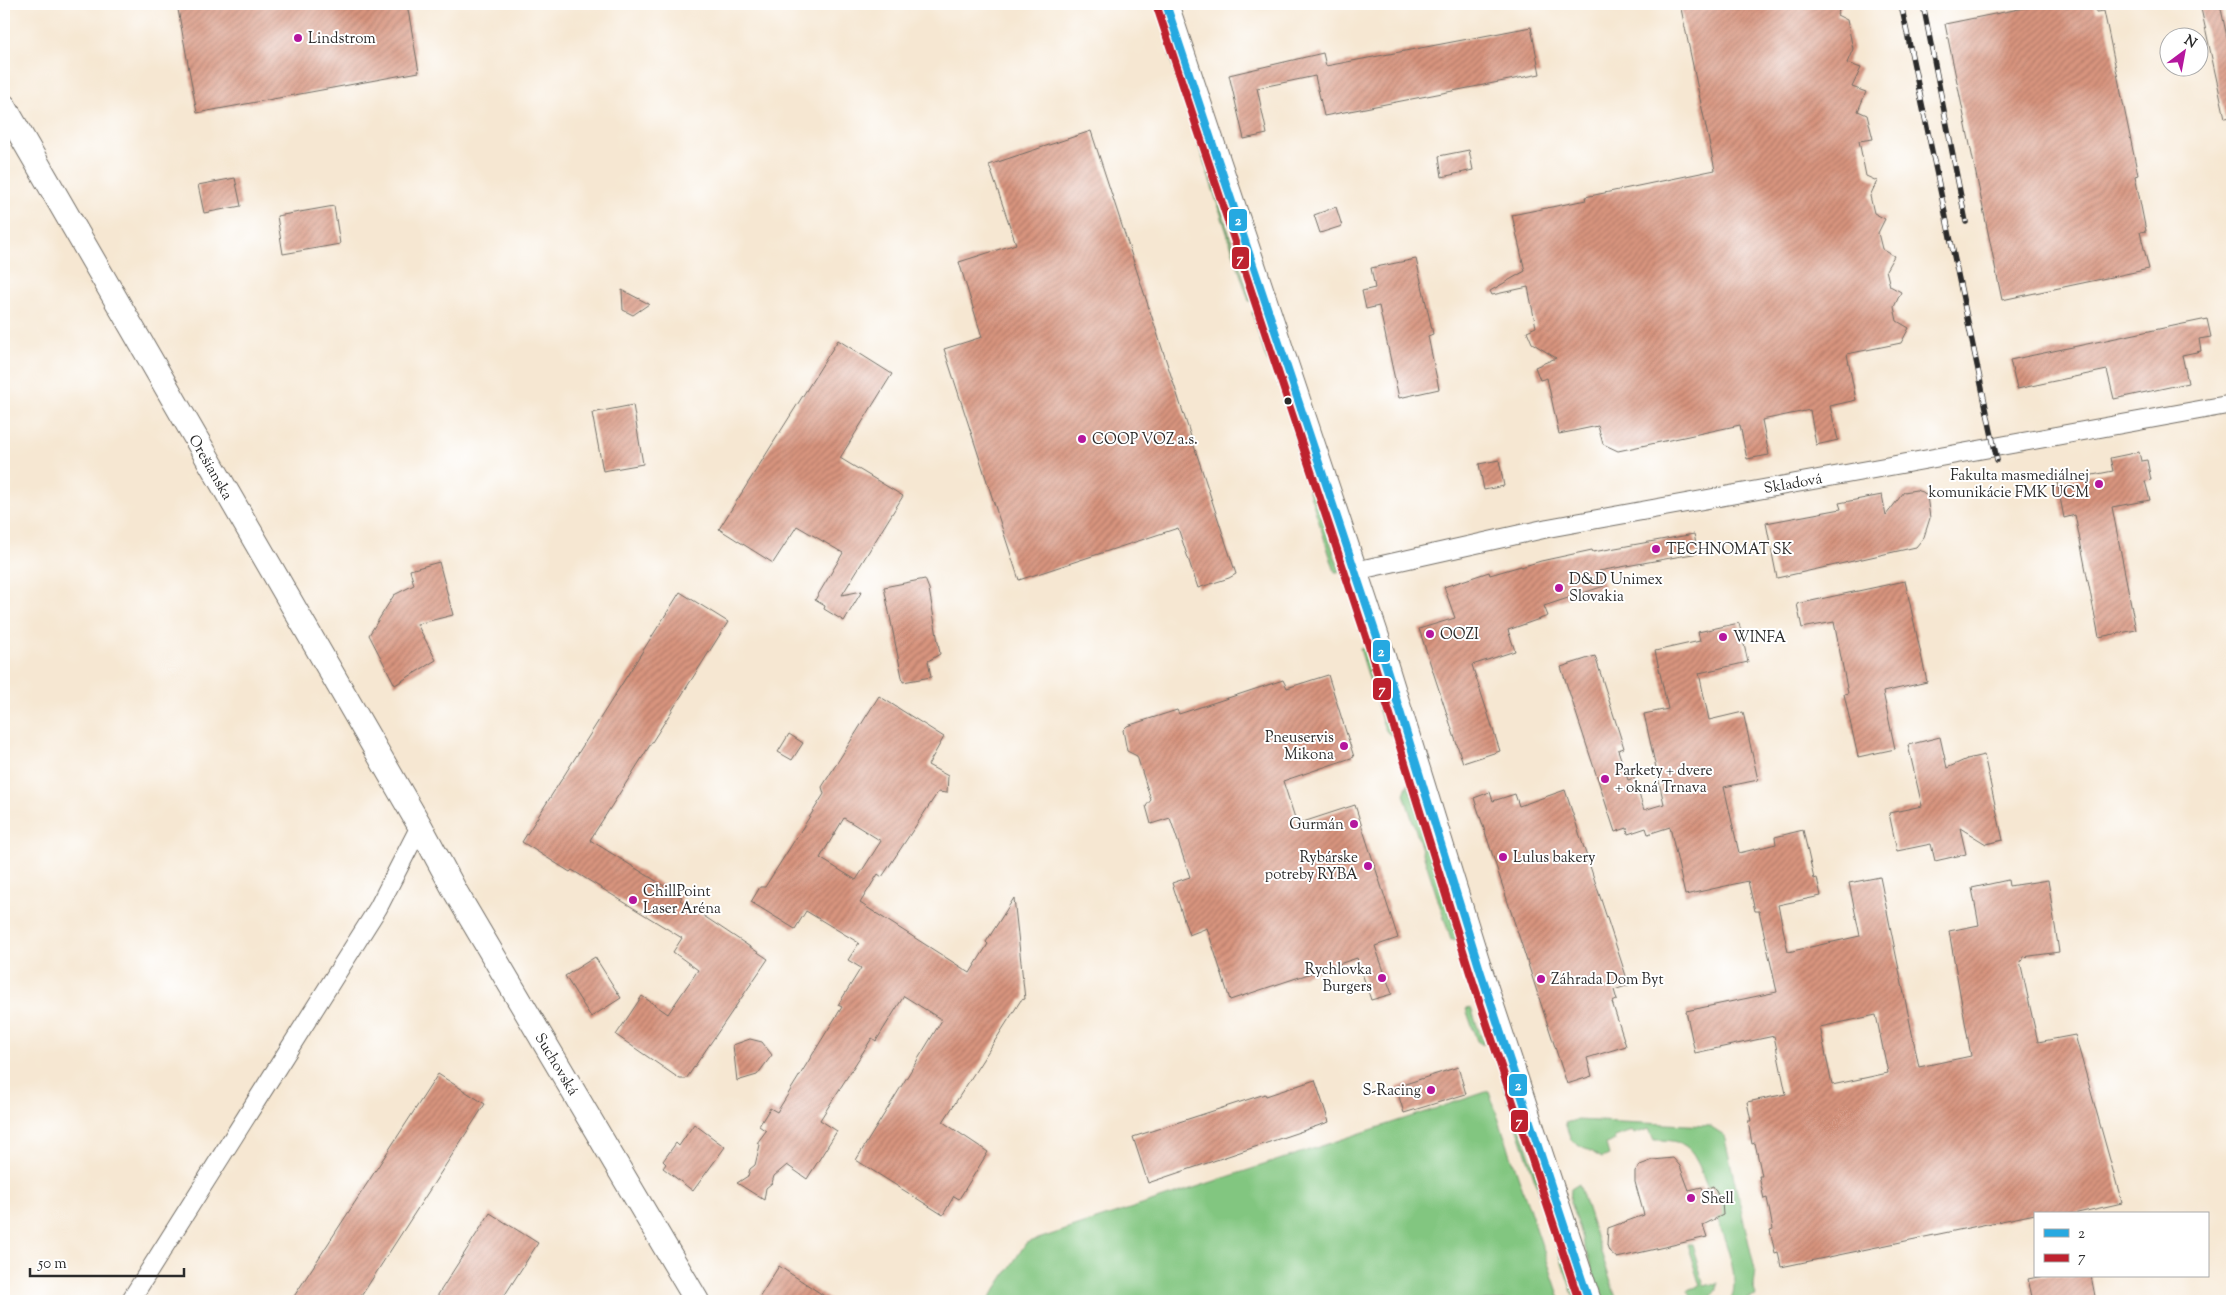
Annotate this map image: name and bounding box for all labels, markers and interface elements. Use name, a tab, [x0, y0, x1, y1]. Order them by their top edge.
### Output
north arrow	[2158, 28, 2208, 78]
place label: Lindstrom	[308, 29, 376, 50]
text: N	[2180, 31, 2200, 54]
marker: Lindstrom	[292, 32, 304, 44]
line badge: 2	[1228, 208, 1248, 232]
text: 2	[1235, 212, 1242, 232]
line badge: 7	[1231, 246, 1250, 270]
text: 7	[1236, 250, 1244, 270]
unlabelled marker	[1283, 396, 1293, 406]
place label: COOP VOZ a.s.	[1092, 430, 1198, 451]
street label: Orešianska	[183, 431, 237, 504]
marker: COOP VOZ a.s.	[1076, 433, 1088, 445]
place label: Fakulta masmediálnej komunikácie FMK UCM	[1929, 466, 2089, 504]
street label: Skladová	[1762, 469, 1824, 500]
marker: Fakulta masmediálnej komunikácie FMK UCM	[2093, 478, 2105, 490]
place label: TECHNOMAT SK	[1666, 540, 1792, 561]
marker: TECHNOMAT SK	[1650, 543, 1662, 555]
place label: D&D Unimex Slovakia	[1569, 570, 1663, 608]
marker: D&D Unimex Slovakia	[1553, 582, 1565, 594]
place label: OOZI	[1440, 625, 1479, 646]
marker: OOZI	[1424, 628, 1436, 640]
place label: WINFA	[1733, 628, 1786, 649]
marker: WINFA	[1717, 631, 1729, 643]
line badge: 2	[1372, 639, 1391, 663]
text: 2	[1378, 643, 1385, 663]
line badge: 7	[1372, 677, 1392, 701]
text: 7	[1378, 681, 1386, 701]
place label: Pneuservis Mikona	[1265, 728, 1334, 766]
marker: Pneuservis Mikona	[1338, 740, 1350, 752]
place label: Parkety + dvere + okná Trnava	[1615, 761, 1713, 799]
marker: Parkety + dvere + okná Trnava	[1599, 773, 1611, 785]
place label: Gurmán	[1289, 815, 1344, 836]
marker: Gurmán	[1348, 818, 1360, 830]
place label: Rybárske potreby RYBA	[1265, 848, 1358, 886]
place label: Lulus bakery	[1513, 848, 1596, 869]
marker: Lulus bakery	[1497, 851, 1509, 863]
marker: Rybárske potreby RYBA	[1362, 860, 1374, 872]
place label: ChillPoint Laser Aréna	[643, 882, 721, 920]
marker: ChillPoint Laser Aréna	[627, 894, 639, 906]
place label: Rychlovka Burgers	[1305, 960, 1372, 998]
place label: Záhrada Dom Byt	[1551, 970, 1664, 991]
marker: Rychlovka Burgers	[1376, 972, 1388, 984]
marker: Záhrada Dom Byt	[1535, 973, 1547, 985]
street label: Suchovská	[529, 1030, 583, 1100]
line badge: 2	[1508, 1073, 1528, 1097]
text: 2	[1515, 1077, 1522, 1097]
place label: S-Racing	[1362, 1081, 1421, 1102]
marker: S-Racing	[1425, 1084, 1437, 1096]
line badge: 7	[1510, 1109, 1529, 1133]
text: 7	[1515, 1113, 1523, 1133]
place label: Shell	[1701, 1189, 1734, 1210]
marker: Shell	[1685, 1192, 1697, 1204]
legend	[2034, 1212, 2208, 1278]
text: 2	[2078, 1224, 2085, 1245]
scale bar	[30, 1245, 184, 1277]
text: 7	[2078, 1248, 2086, 1269]
text: 50 m	[37, 1254, 67, 1275]

